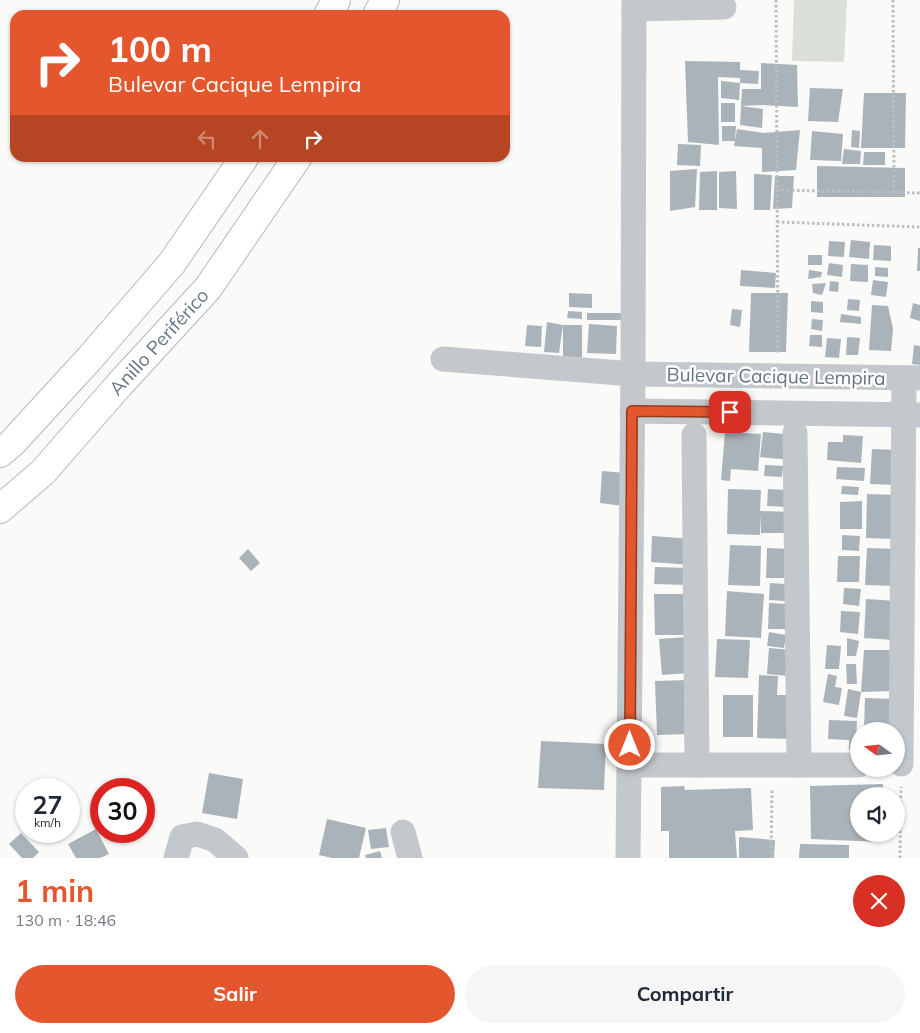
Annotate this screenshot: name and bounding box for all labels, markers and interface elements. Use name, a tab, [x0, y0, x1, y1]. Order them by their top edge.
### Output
text: 100 m	[108, 27, 212, 71]
icon: right	[25, 30, 90, 95]
text: Bulevar Cacique Lempira	[108, 70, 361, 98]
icon: left	[193, 125, 221, 153]
icon: ahead	[246, 125, 274, 153]
icon: right	[299, 125, 327, 153]
street label: Anillo Periférico	[104, 283, 214, 400]
street label: Bulevar Cacique Lempira	[666, 362, 886, 390]
pin	[709, 391, 751, 433]
icon: arrive	[716, 398, 744, 426]
position arrow	[603, 718, 655, 770]
north arrow	[850, 722, 905, 778]
map controls	[850, 722, 905, 842]
speed limit sign: 30	[90, 778, 155, 843]
button: sound	[850, 787, 905, 842]
text: 27	[32, 789, 63, 820]
text: km/h	[34, 815, 61, 830]
text: 1 min	[15, 872, 94, 910]
button: close	[853, 875, 905, 927]
text: 130 m · 18:46	[15, 910, 116, 930]
button: Salir	[15, 965, 455, 1023]
button: Compartir	[465, 965, 905, 1023]

